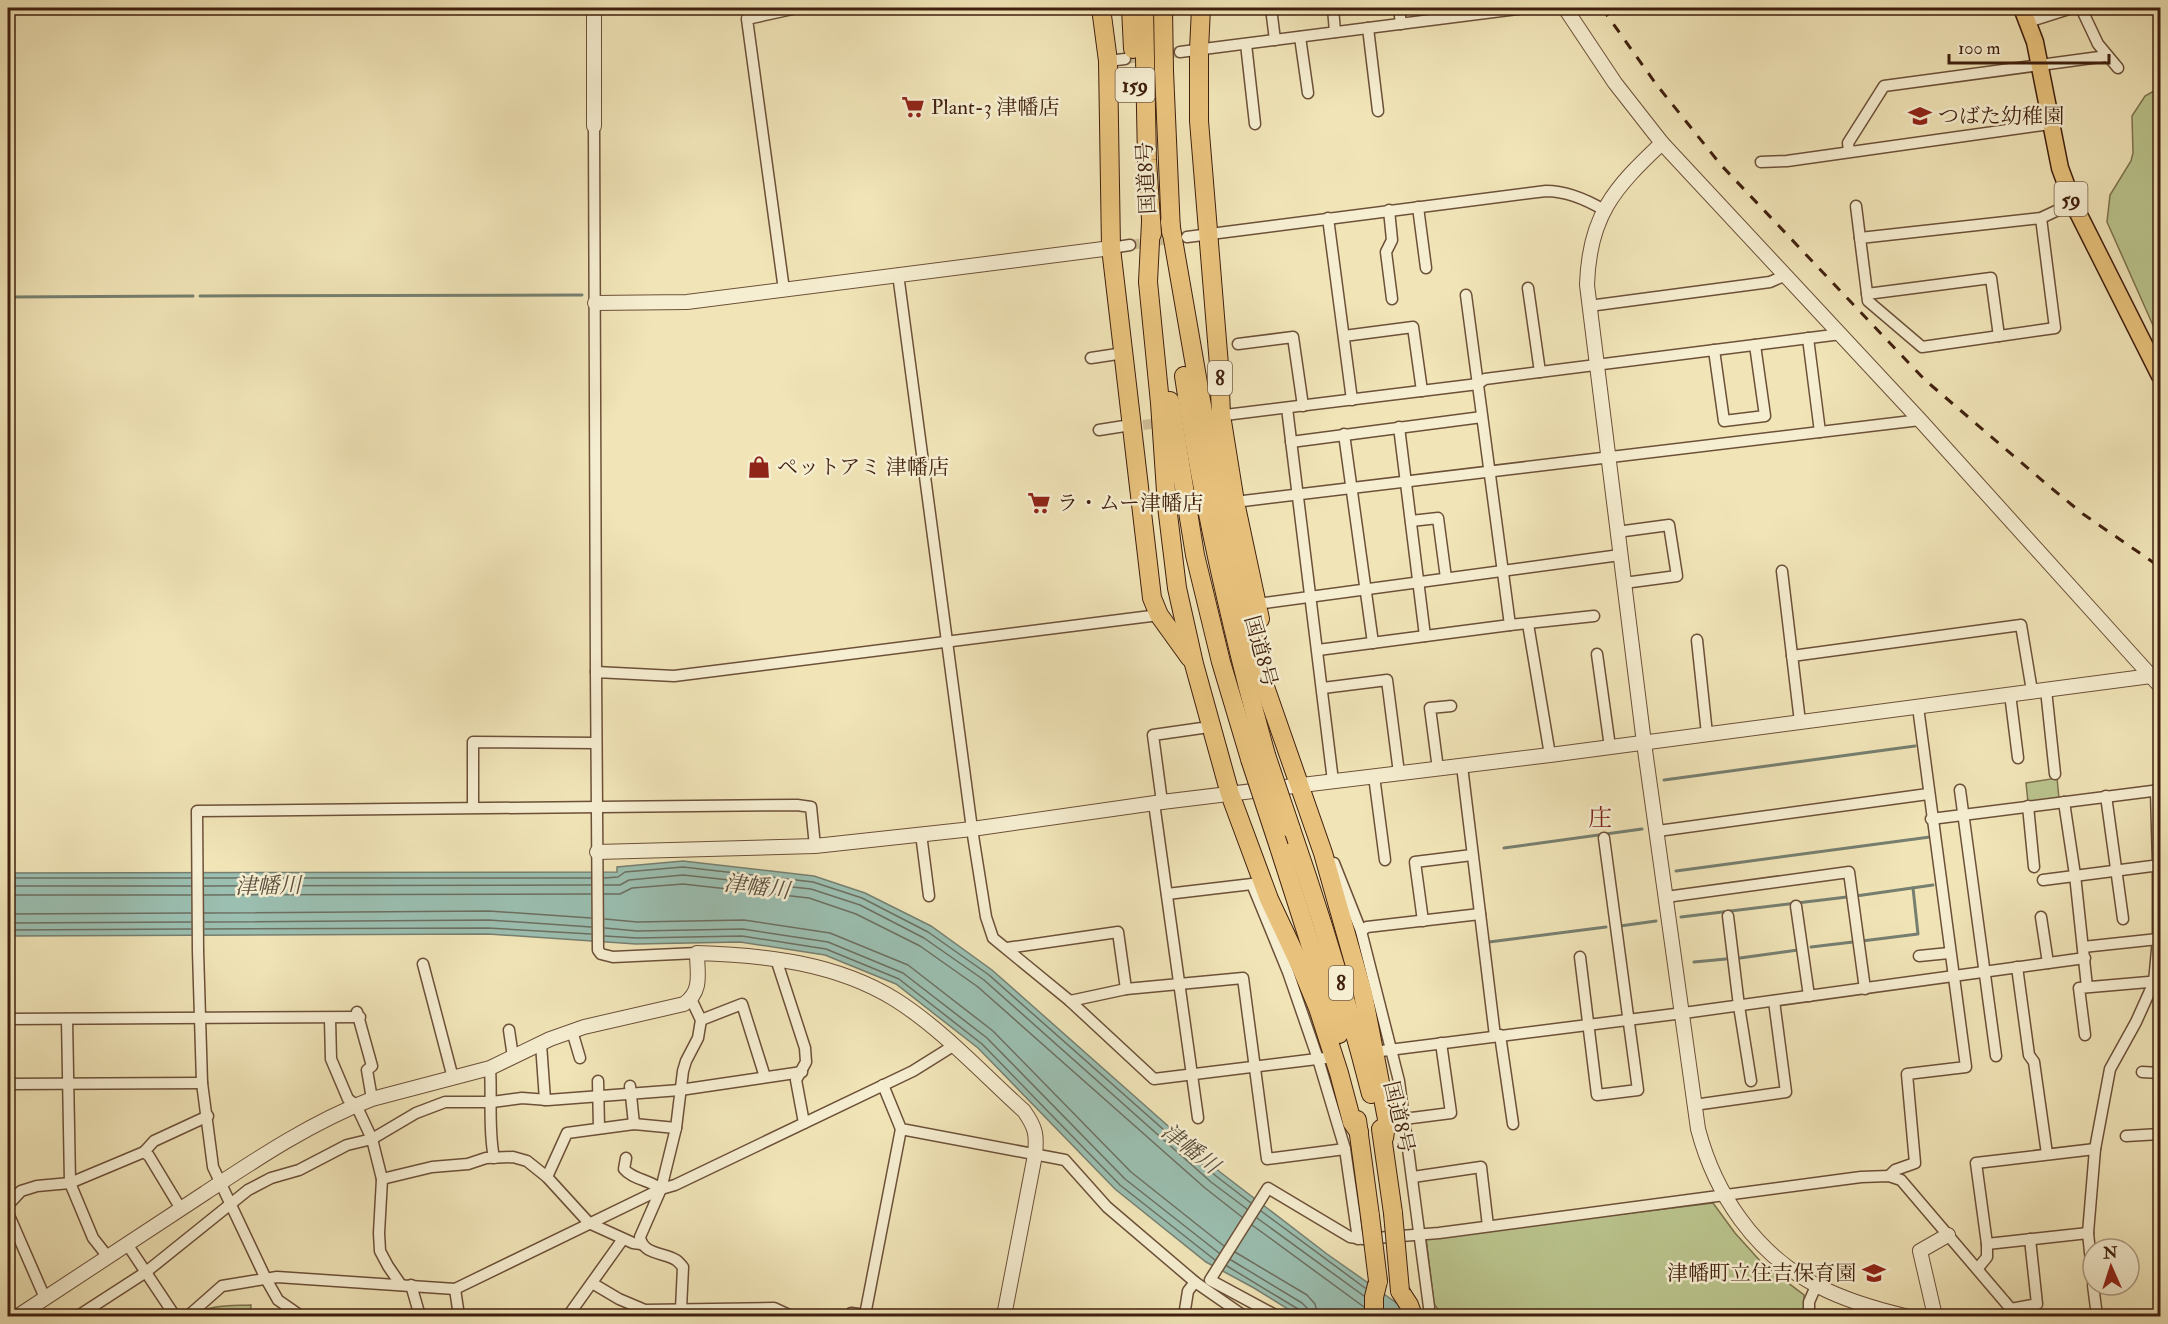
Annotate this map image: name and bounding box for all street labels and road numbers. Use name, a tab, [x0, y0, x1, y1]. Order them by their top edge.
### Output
road number: 159	[1116, 68, 1154, 102]
street label: 国道8号	[1131, 141, 1162, 215]
road number: 59	[2054, 182, 2088, 216]
road number: 8	[1208, 361, 1232, 395]
street label: 国道8号	[1238, 612, 1283, 690]
road number: 8	[1329, 966, 1353, 1000]
street label: 国道8号	[1377, 1079, 1420, 1156]

